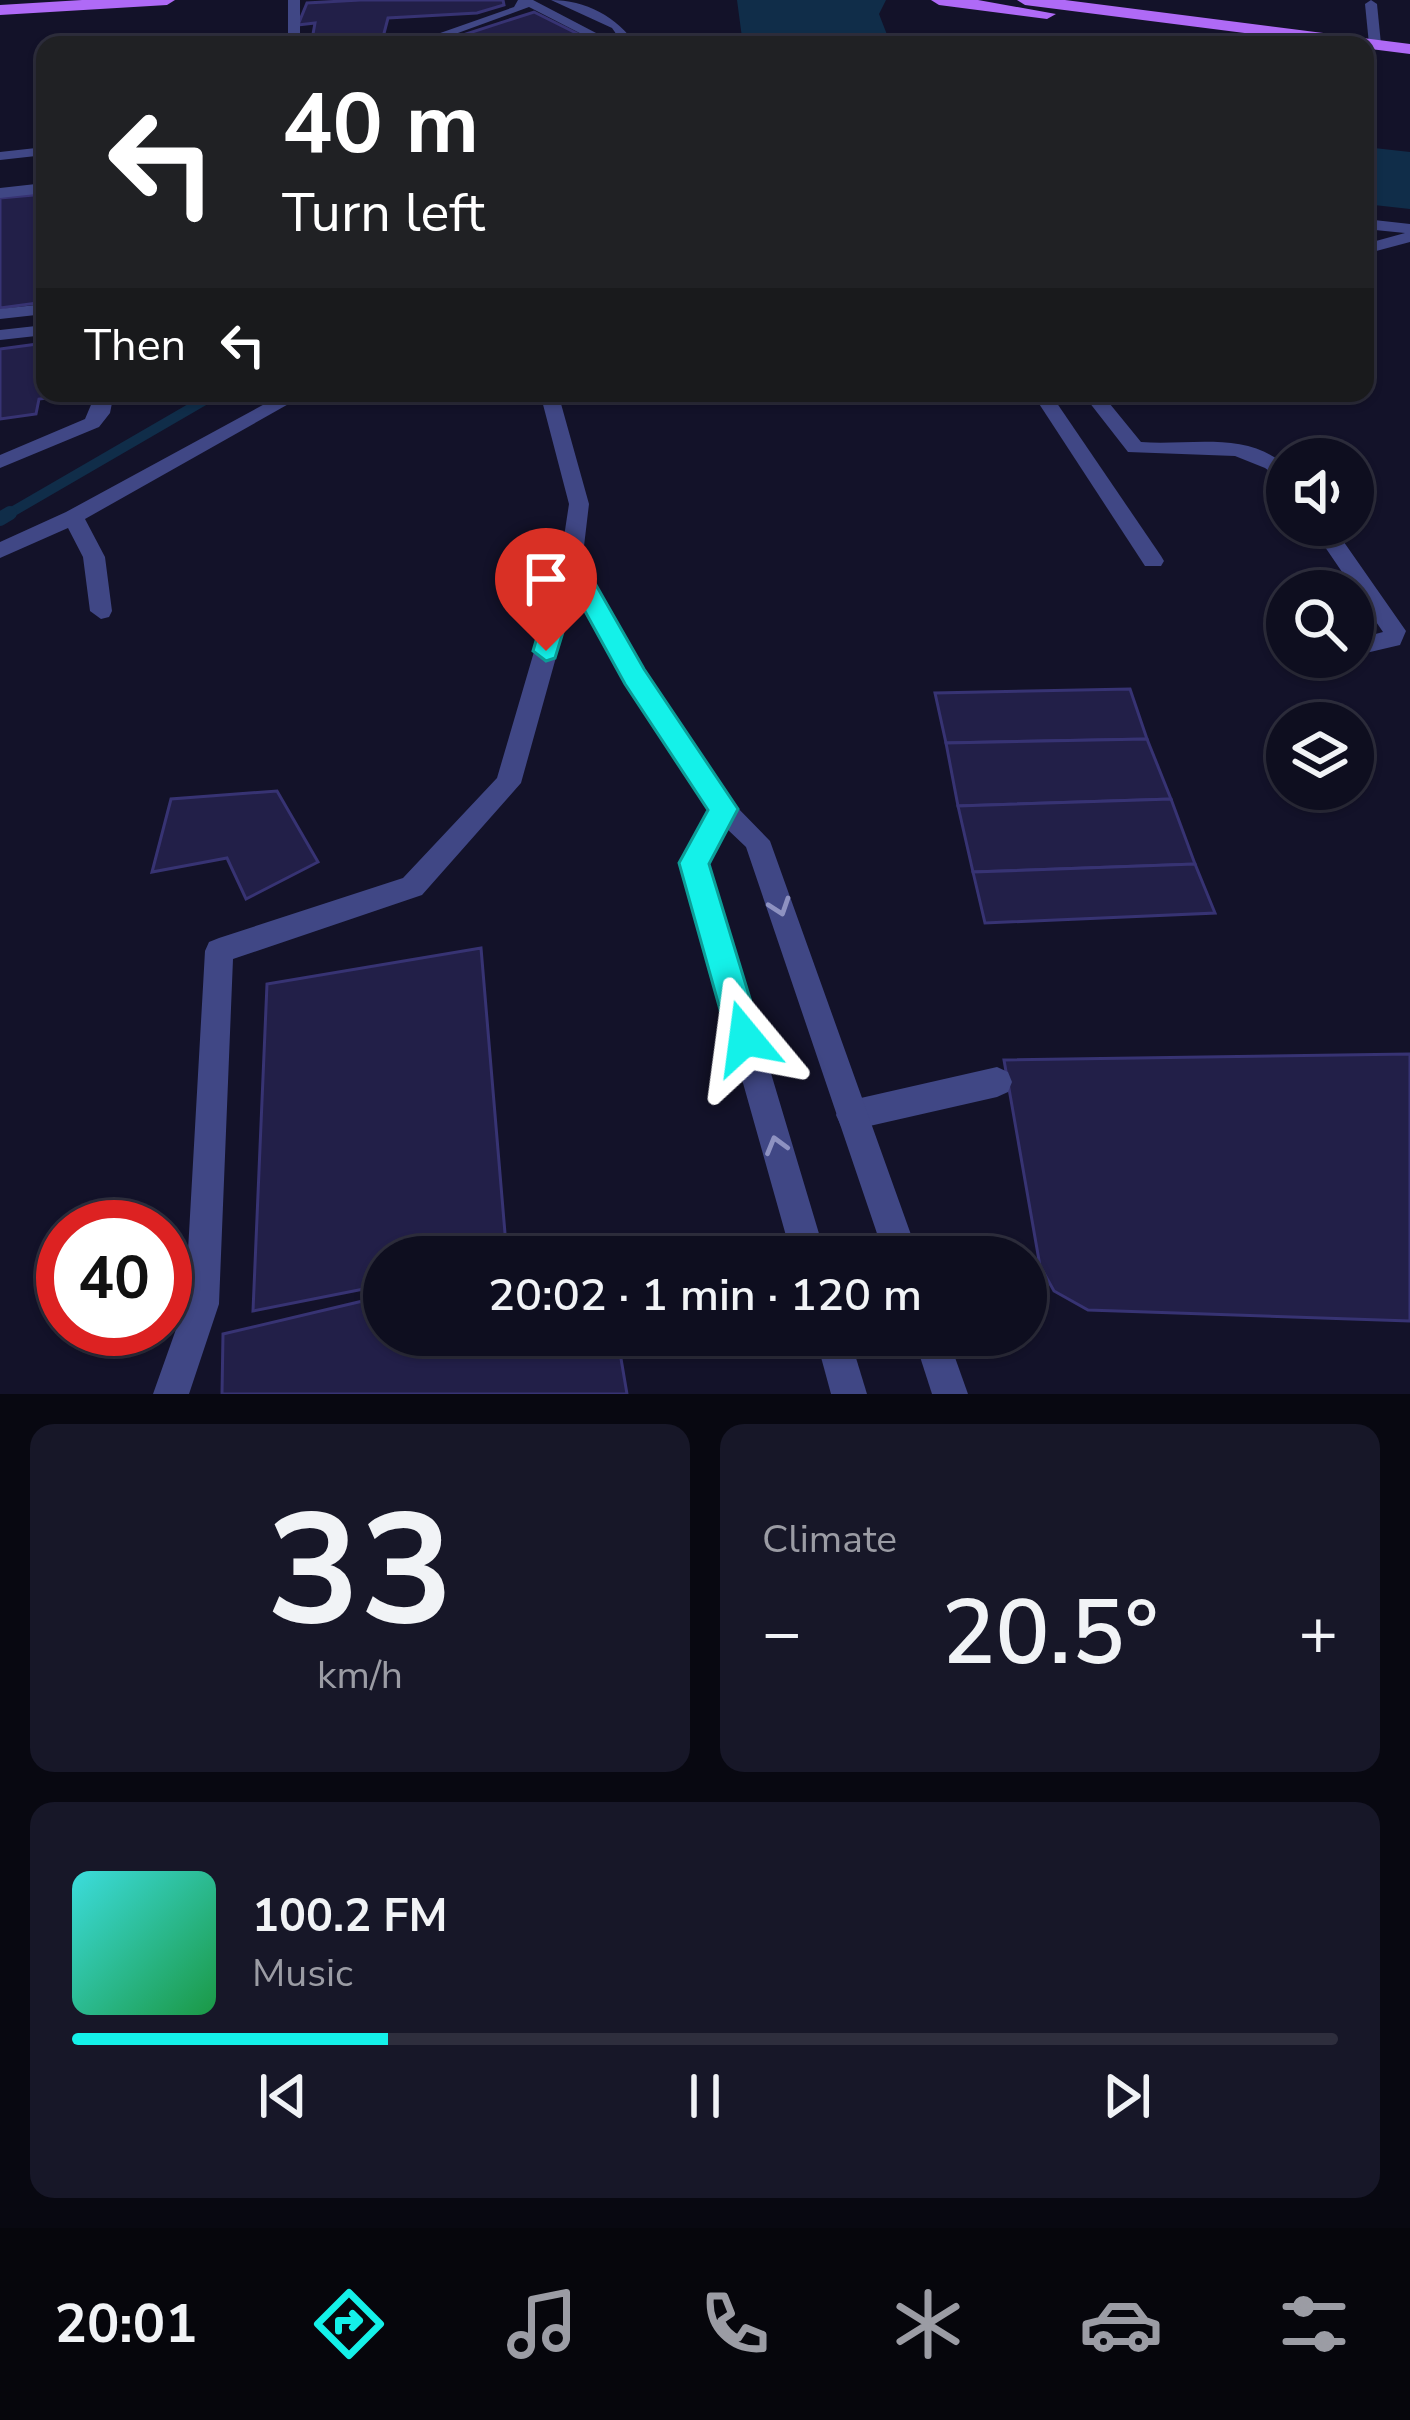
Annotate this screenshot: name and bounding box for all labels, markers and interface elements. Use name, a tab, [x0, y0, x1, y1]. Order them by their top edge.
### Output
text: 40 m	[282, 67, 479, 182]
icon: left	[84, 84, 240, 240]
text: Turn left	[282, 176, 485, 250]
icon: left	[210, 312, 276, 378]
text: Then	[84, 315, 186, 376]
map controls	[1266, 438, 1374, 810]
button: sound	[1266, 438, 1374, 546]
pin	[495, 528, 597, 651]
icon: arrive	[513, 546, 579, 612]
button: search	[1266, 570, 1374, 678]
button: layers	[1266, 702, 1374, 810]
one-way arrow	[766, 896, 790, 917]
position arrow	[682, 975, 808, 1101]
one-way arrow	[765, 1135, 790, 1156]
speed limit sign: 40	[36, 1200, 192, 1356]
text: 20:02 · 1 min · 120 m	[488, 1265, 922, 1326]
text: 33	[266, 1464, 454, 1677]
text: Climate	[762, 1513, 897, 1566]
text: 20.5°	[941, 1572, 1159, 1695]
text: −	[762, 1588, 802, 1678]
text: +	[1298, 1588, 1338, 1678]
text: km/h	[317, 1649, 403, 1702]
text: 100.2 FM	[252, 1886, 448, 1947]
text: Music	[252, 1947, 353, 2000]
icon: previous	[250, 2063, 316, 2129]
icon: pause	[672, 2063, 738, 2129]
icon: next	[1094, 2063, 1160, 2129]
icon: directions	[307, 2282, 391, 2366]
icon: music	[500, 2282, 584, 2366]
icon: phone	[693, 2282, 777, 2366]
icon: climate	[886, 2282, 970, 2366]
icon: car	[1079, 2282, 1163, 2366]
icon: filters	[1272, 2282, 1356, 2366]
text: 20:01	[55, 2287, 198, 2361]

